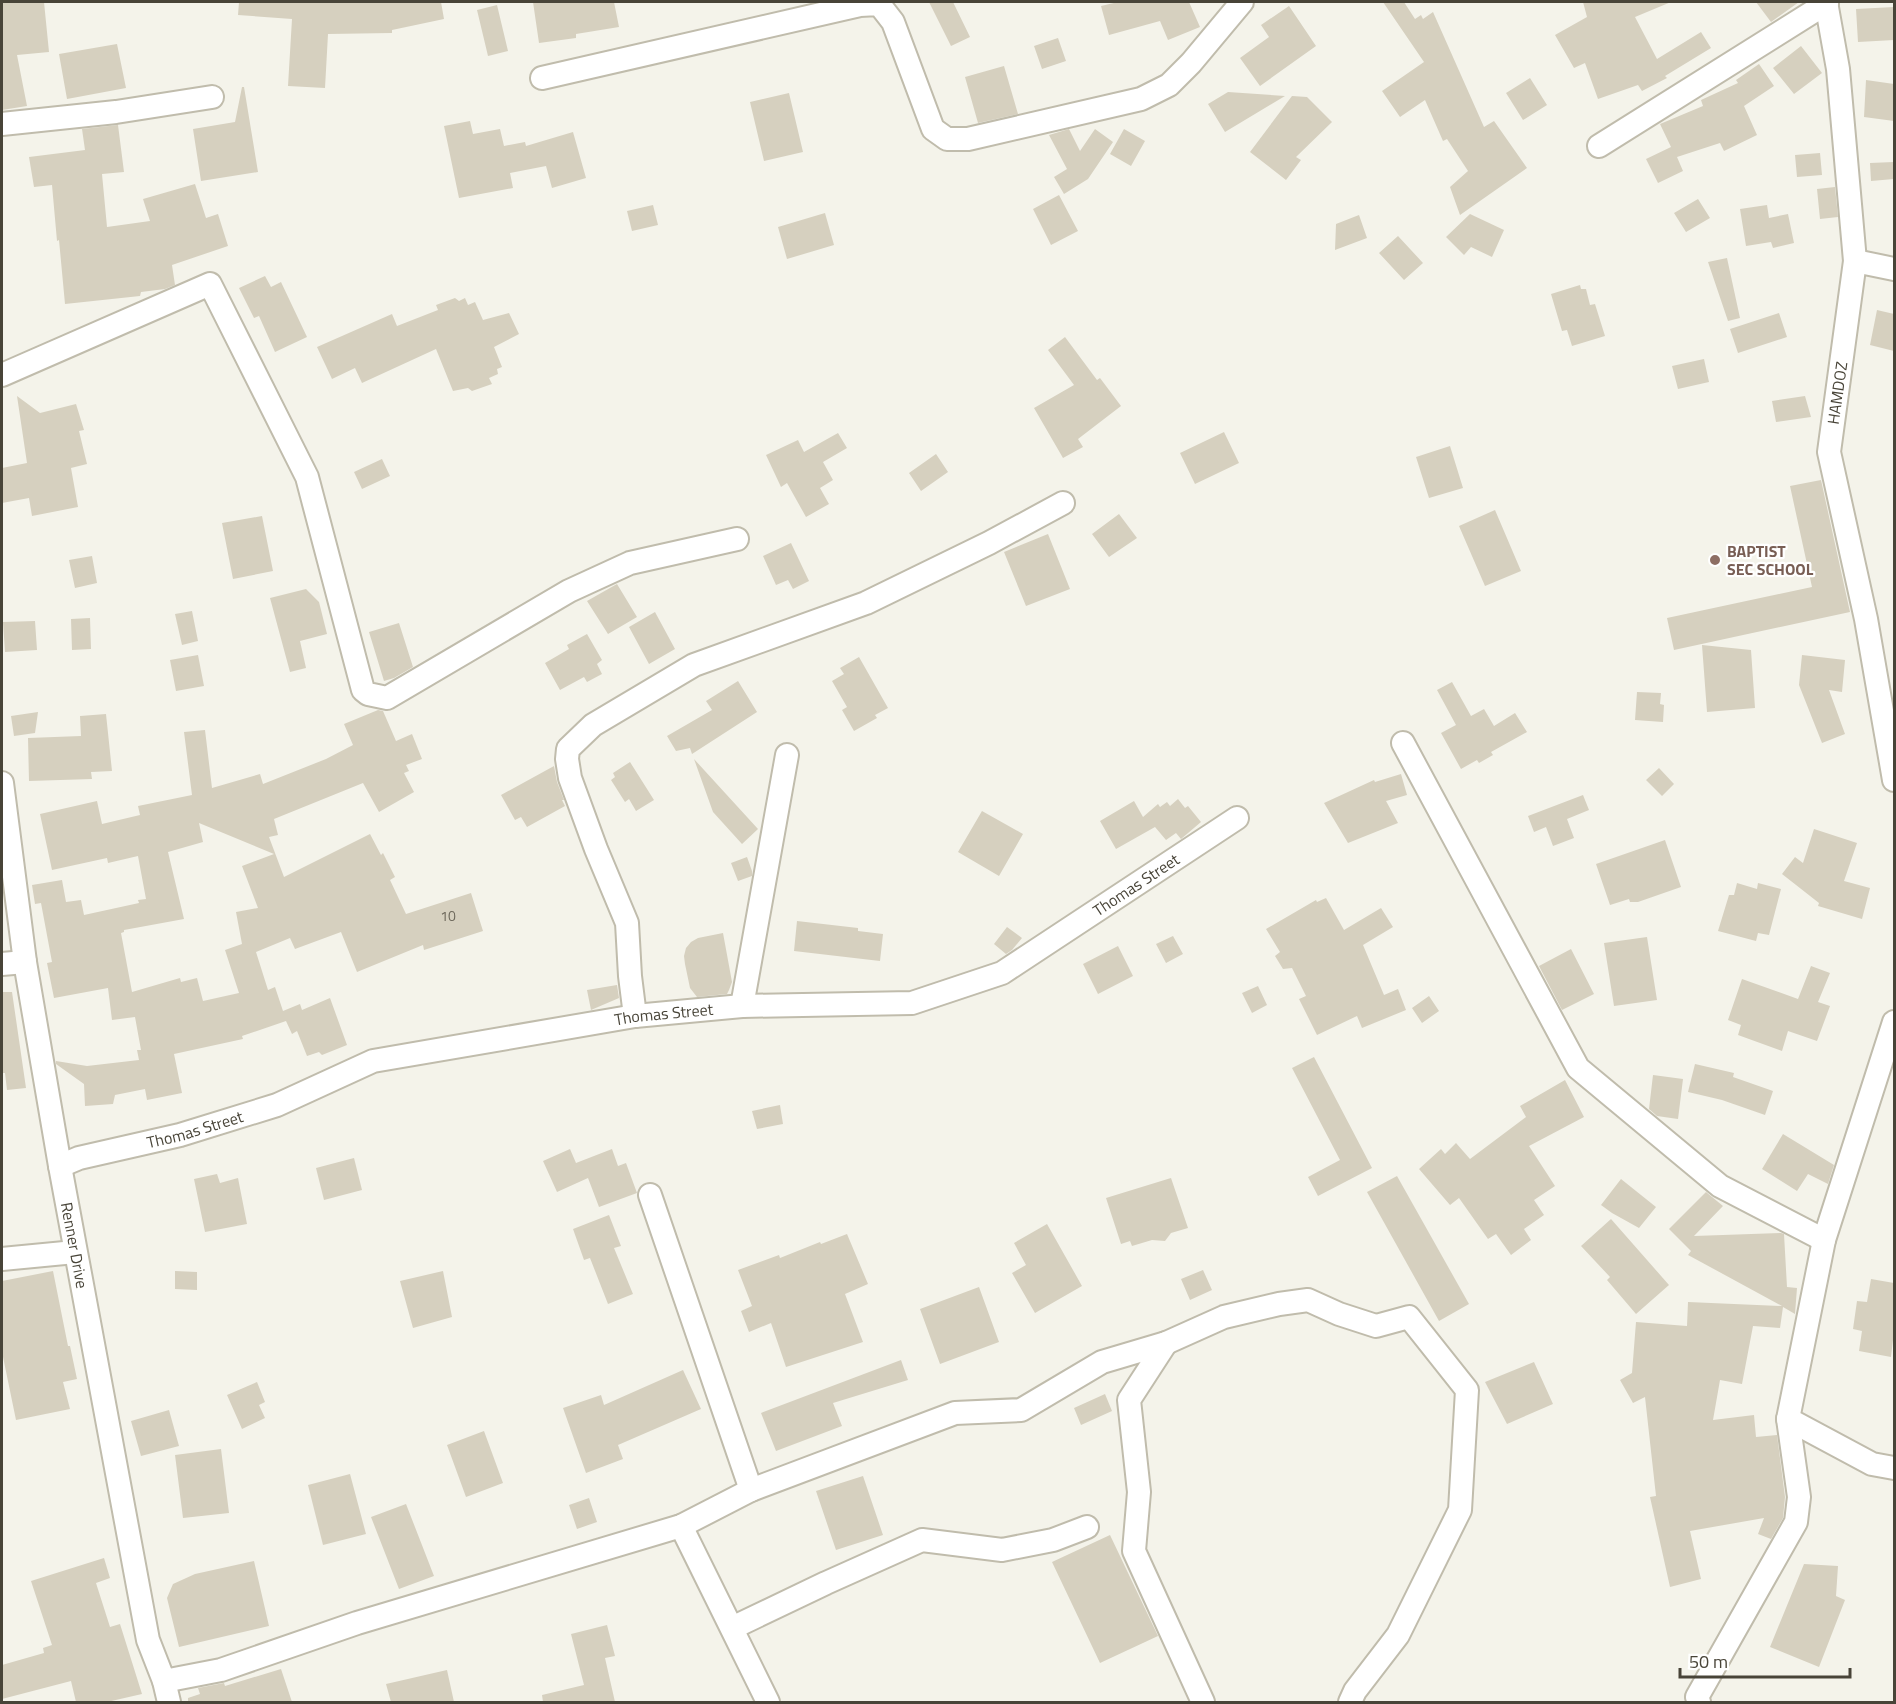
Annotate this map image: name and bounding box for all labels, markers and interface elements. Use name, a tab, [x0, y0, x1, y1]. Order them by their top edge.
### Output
street label: HAMDOZ	[1821, 360, 1853, 426]
place label: BAPTIST SEC SCHOOL	[1727, 539, 1814, 581]
marker: BAPTIST SEC SCHOOL	[1708, 553, 1722, 567]
street label: Thomas Street	[1088, 847, 1184, 922]
house number: 10	[440, 905, 456, 926]
street label: Thomas Street	[613, 997, 715, 1031]
street label: Thomas Street	[144, 1104, 246, 1154]
street label: Renner Drive	[55, 1200, 94, 1290]
scale bar	[1680, 1641, 1850, 1679]
text: 50 m	[1689, 1648, 1728, 1675]

